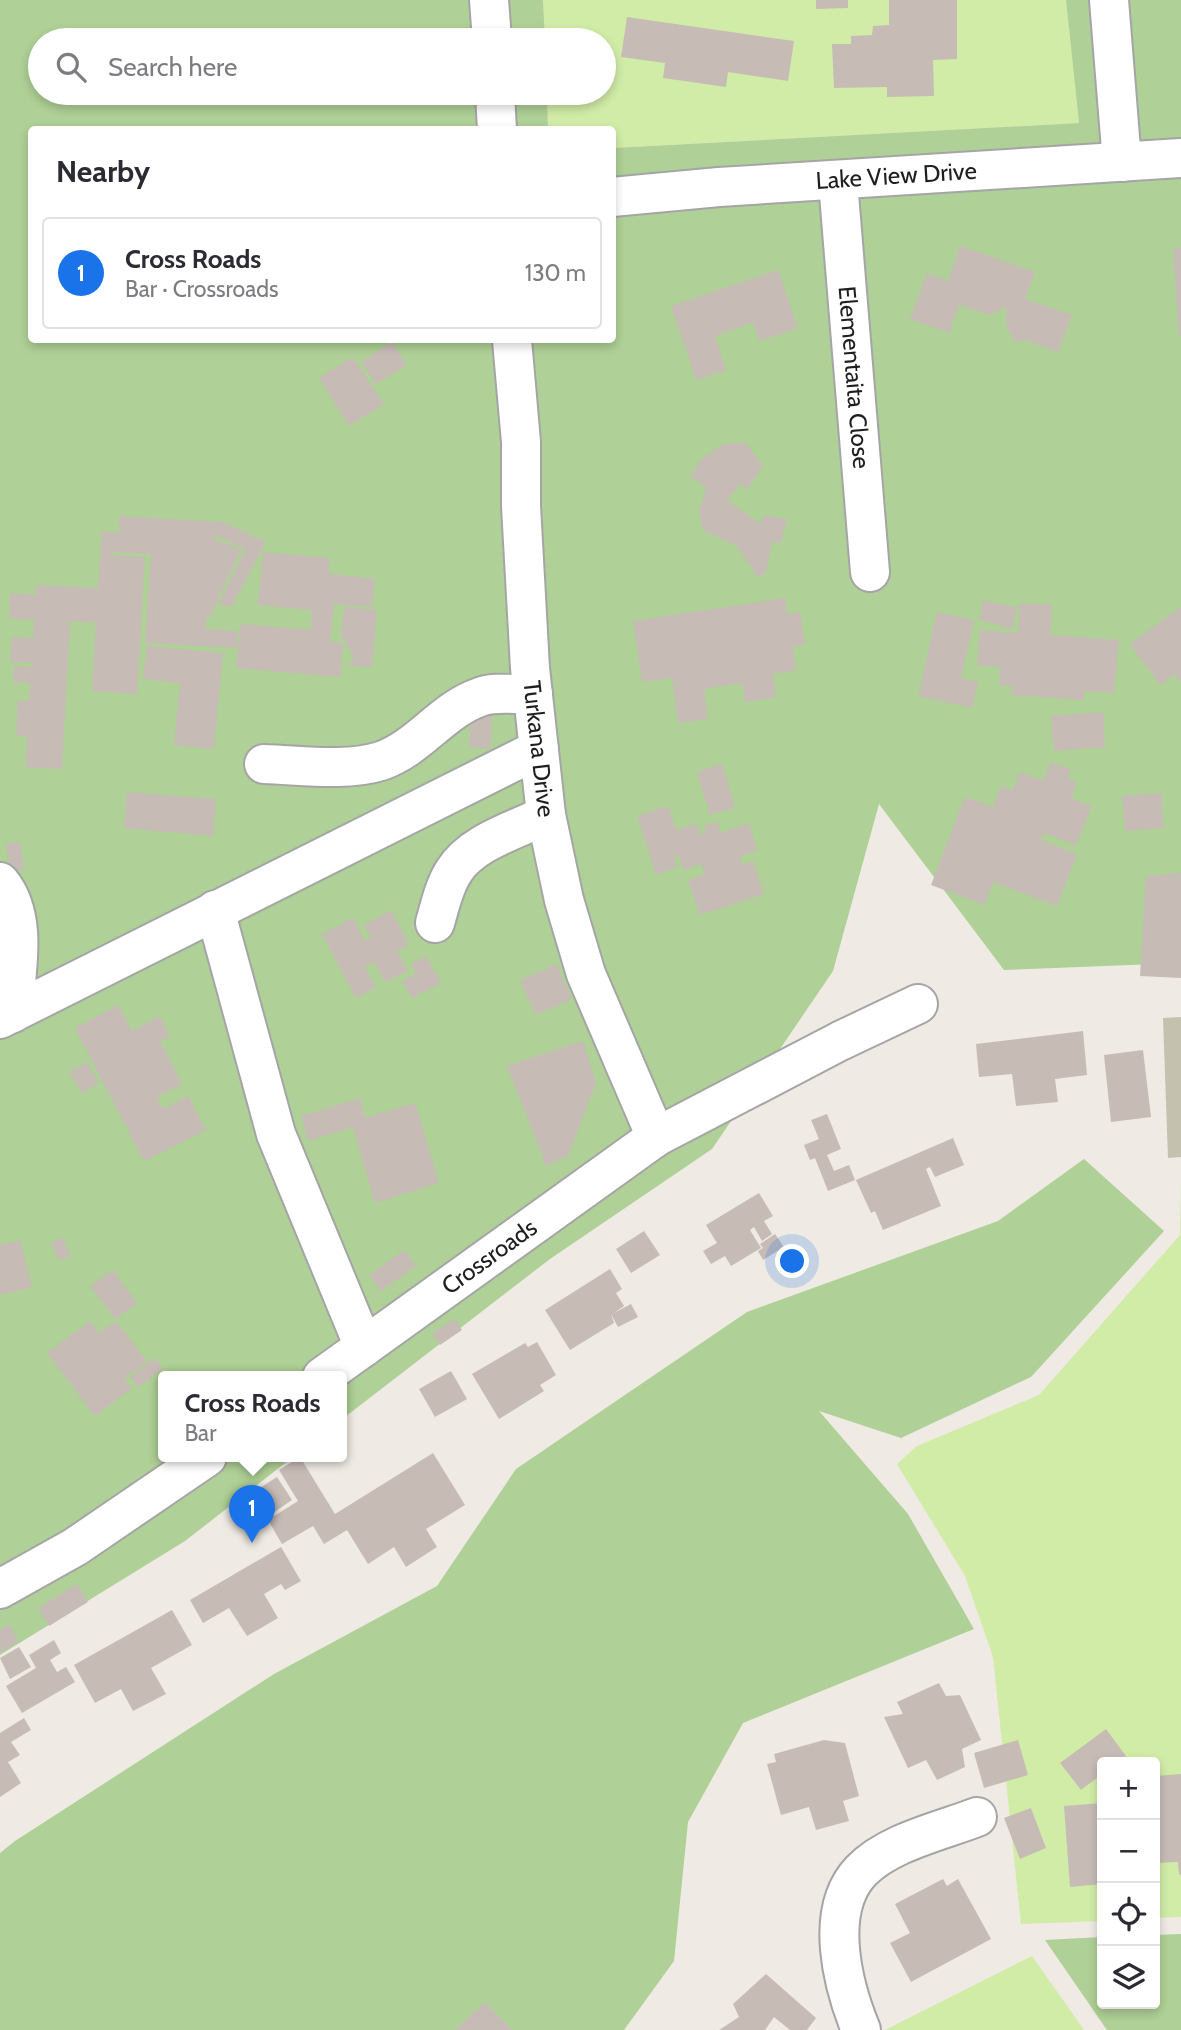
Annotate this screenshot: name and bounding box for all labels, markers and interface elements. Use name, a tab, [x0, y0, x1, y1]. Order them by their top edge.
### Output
search box	[28, 28, 616, 105]
icon: search	[52, 48, 90, 86]
text: Search here	[108, 51, 237, 83]
text: Nearby	[56, 153, 150, 190]
street label: Lake View Drive	[815, 156, 978, 195]
text: Cross Roads	[125, 243, 261, 275]
text: 1	[77, 259, 85, 287]
text: 130 m	[525, 259, 586, 287]
text: Bar · Crossroads	[125, 275, 278, 303]
street label: Elementaita Close	[833, 285, 876, 470]
street label: Turkana Drive	[517, 679, 561, 819]
street label: Crossroads	[436, 1212, 542, 1300]
your location	[775, 1244, 809, 1278]
popup	[158, 1371, 347, 1462]
text: Cross Roads	[184, 1387, 321, 1419]
text: Bar	[184, 1419, 216, 1447]
pin: 1	[229, 1485, 275, 1543]
map controls	[1097, 1757, 1160, 2009]
button: +	[1097, 1757, 1160, 1820]
button: −	[1097, 1820, 1160, 1883]
button: locate	[1097, 1883, 1160, 1946]
button: layers	[1097, 1946, 1160, 2009]

